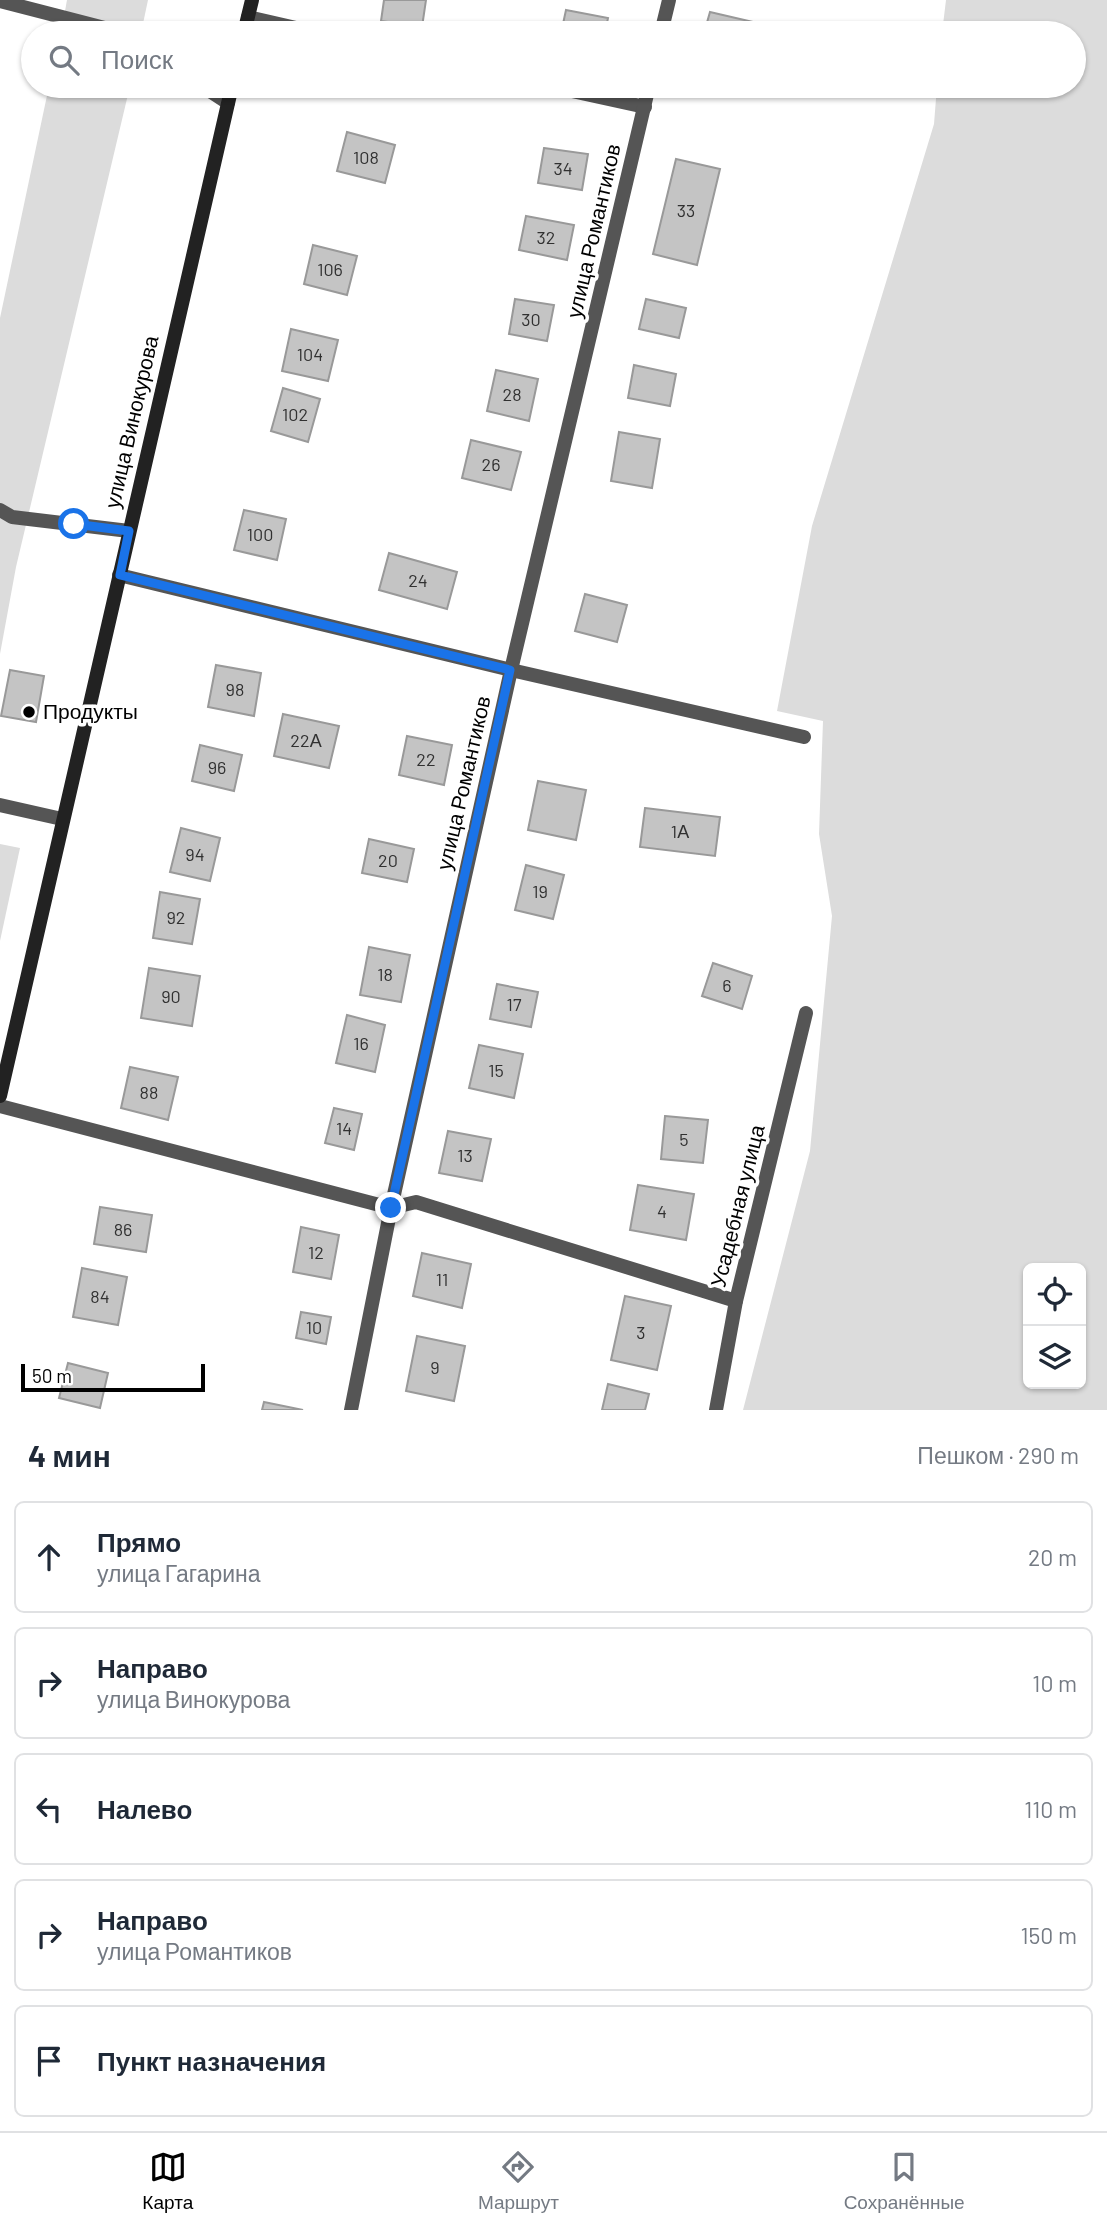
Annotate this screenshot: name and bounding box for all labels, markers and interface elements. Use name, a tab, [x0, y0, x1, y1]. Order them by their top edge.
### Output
search box	[21, 21, 1086, 98]
icon: search	[45, 41, 83, 79]
text: Поиск	[101, 43, 173, 74]
street label: улица Романтиков	[560, 141, 625, 320]
house number: 108	[353, 146, 379, 168]
house number: 34	[553, 157, 573, 179]
house number: 33	[677, 199, 695, 221]
house number: 32	[537, 226, 555, 248]
house number: 106	[317, 258, 343, 280]
house number: 30	[521, 308, 541, 330]
street label: улица Винокурова	[98, 333, 163, 511]
house number: 104	[297, 343, 323, 365]
house number: 28	[502, 383, 522, 405]
house number: 102	[282, 403, 308, 425]
house number: 26	[482, 453, 500, 475]
route start	[58, 508, 89, 539]
house number: 100	[247, 523, 273, 545]
house number: 24	[408, 569, 428, 591]
house number: 98	[226, 678, 244, 700]
street label: улица Романтиков	[430, 693, 495, 872]
place label: Продукты	[43, 698, 138, 723]
marker: Продукты	[21, 704, 37, 720]
house number: 22А	[290, 729, 322, 751]
house number: 22	[416, 748, 436, 770]
house number: 96	[208, 756, 226, 778]
house number: 1А	[671, 820, 689, 842]
house number: 94	[185, 843, 205, 865]
house number: 20	[378, 849, 398, 871]
house number: 19	[532, 880, 548, 902]
house number: 92	[166, 906, 186, 928]
house number: 18	[377, 963, 393, 985]
house number: 6	[722, 974, 732, 996]
house number: 90	[161, 985, 181, 1007]
house number: 17	[507, 993, 522, 1015]
house number: 16	[353, 1032, 369, 1054]
house number: 15	[488, 1059, 504, 1081]
house number: 88	[140, 1081, 158, 1103]
house number: 14	[336, 1117, 352, 1139]
street label: Усадебная улица	[704, 1122, 769, 1289]
house number: 5	[679, 1128, 689, 1150]
house number: 13	[457, 1144, 473, 1166]
route end	[375, 1192, 406, 1223]
house number: 4	[657, 1200, 667, 1222]
house number: 86	[114, 1218, 132, 1240]
house number: 12	[308, 1241, 324, 1263]
map controls	[1023, 1263, 1086, 1389]
button: locate	[1023, 1263, 1086, 1326]
house number: 11	[436, 1268, 448, 1290]
house number: 84	[90, 1285, 110, 1307]
house number: 10	[306, 1316, 322, 1338]
house number: 3	[636, 1321, 646, 1343]
button: layers	[1023, 1326, 1086, 1389]
house number: 9	[430, 1356, 440, 1378]
scale bar	[21, 1361, 205, 1393]
text: 50 m	[32, 1364, 72, 1387]
text: 4 мин	[28, 1437, 111, 1473]
text: Пешком · 290 m	[917, 1441, 1079, 1469]
text: Прямо	[97, 1526, 181, 1557]
icon: ahead	[30, 1538, 68, 1576]
text: 20 m	[1028, 1543, 1077, 1571]
text: улица Гагарина	[97, 1559, 261, 1587]
text: Направо	[97, 1652, 208, 1683]
icon: right	[30, 1664, 68, 1702]
text: 10 m	[1032, 1669, 1077, 1697]
text: улица Винокурова	[97, 1685, 290, 1713]
icon: left	[30, 1790, 68, 1828]
text: Налево	[97, 1793, 192, 1824]
text: 110 m	[1024, 1795, 1077, 1823]
text: Направо	[97, 1904, 208, 1935]
icon: right	[30, 1916, 68, 1954]
text: 150 m	[1021, 1921, 1077, 1949]
text: улица Романтиков	[97, 1937, 292, 1965]
icon: arrive	[30, 2042, 68, 2080]
text: Пункт назначения	[97, 2045, 326, 2076]
tab: Карта	[142, 2148, 193, 2214]
tab: Маршрут	[478, 2148, 559, 2214]
tab: Сохранённые	[844, 2148, 965, 2214]

